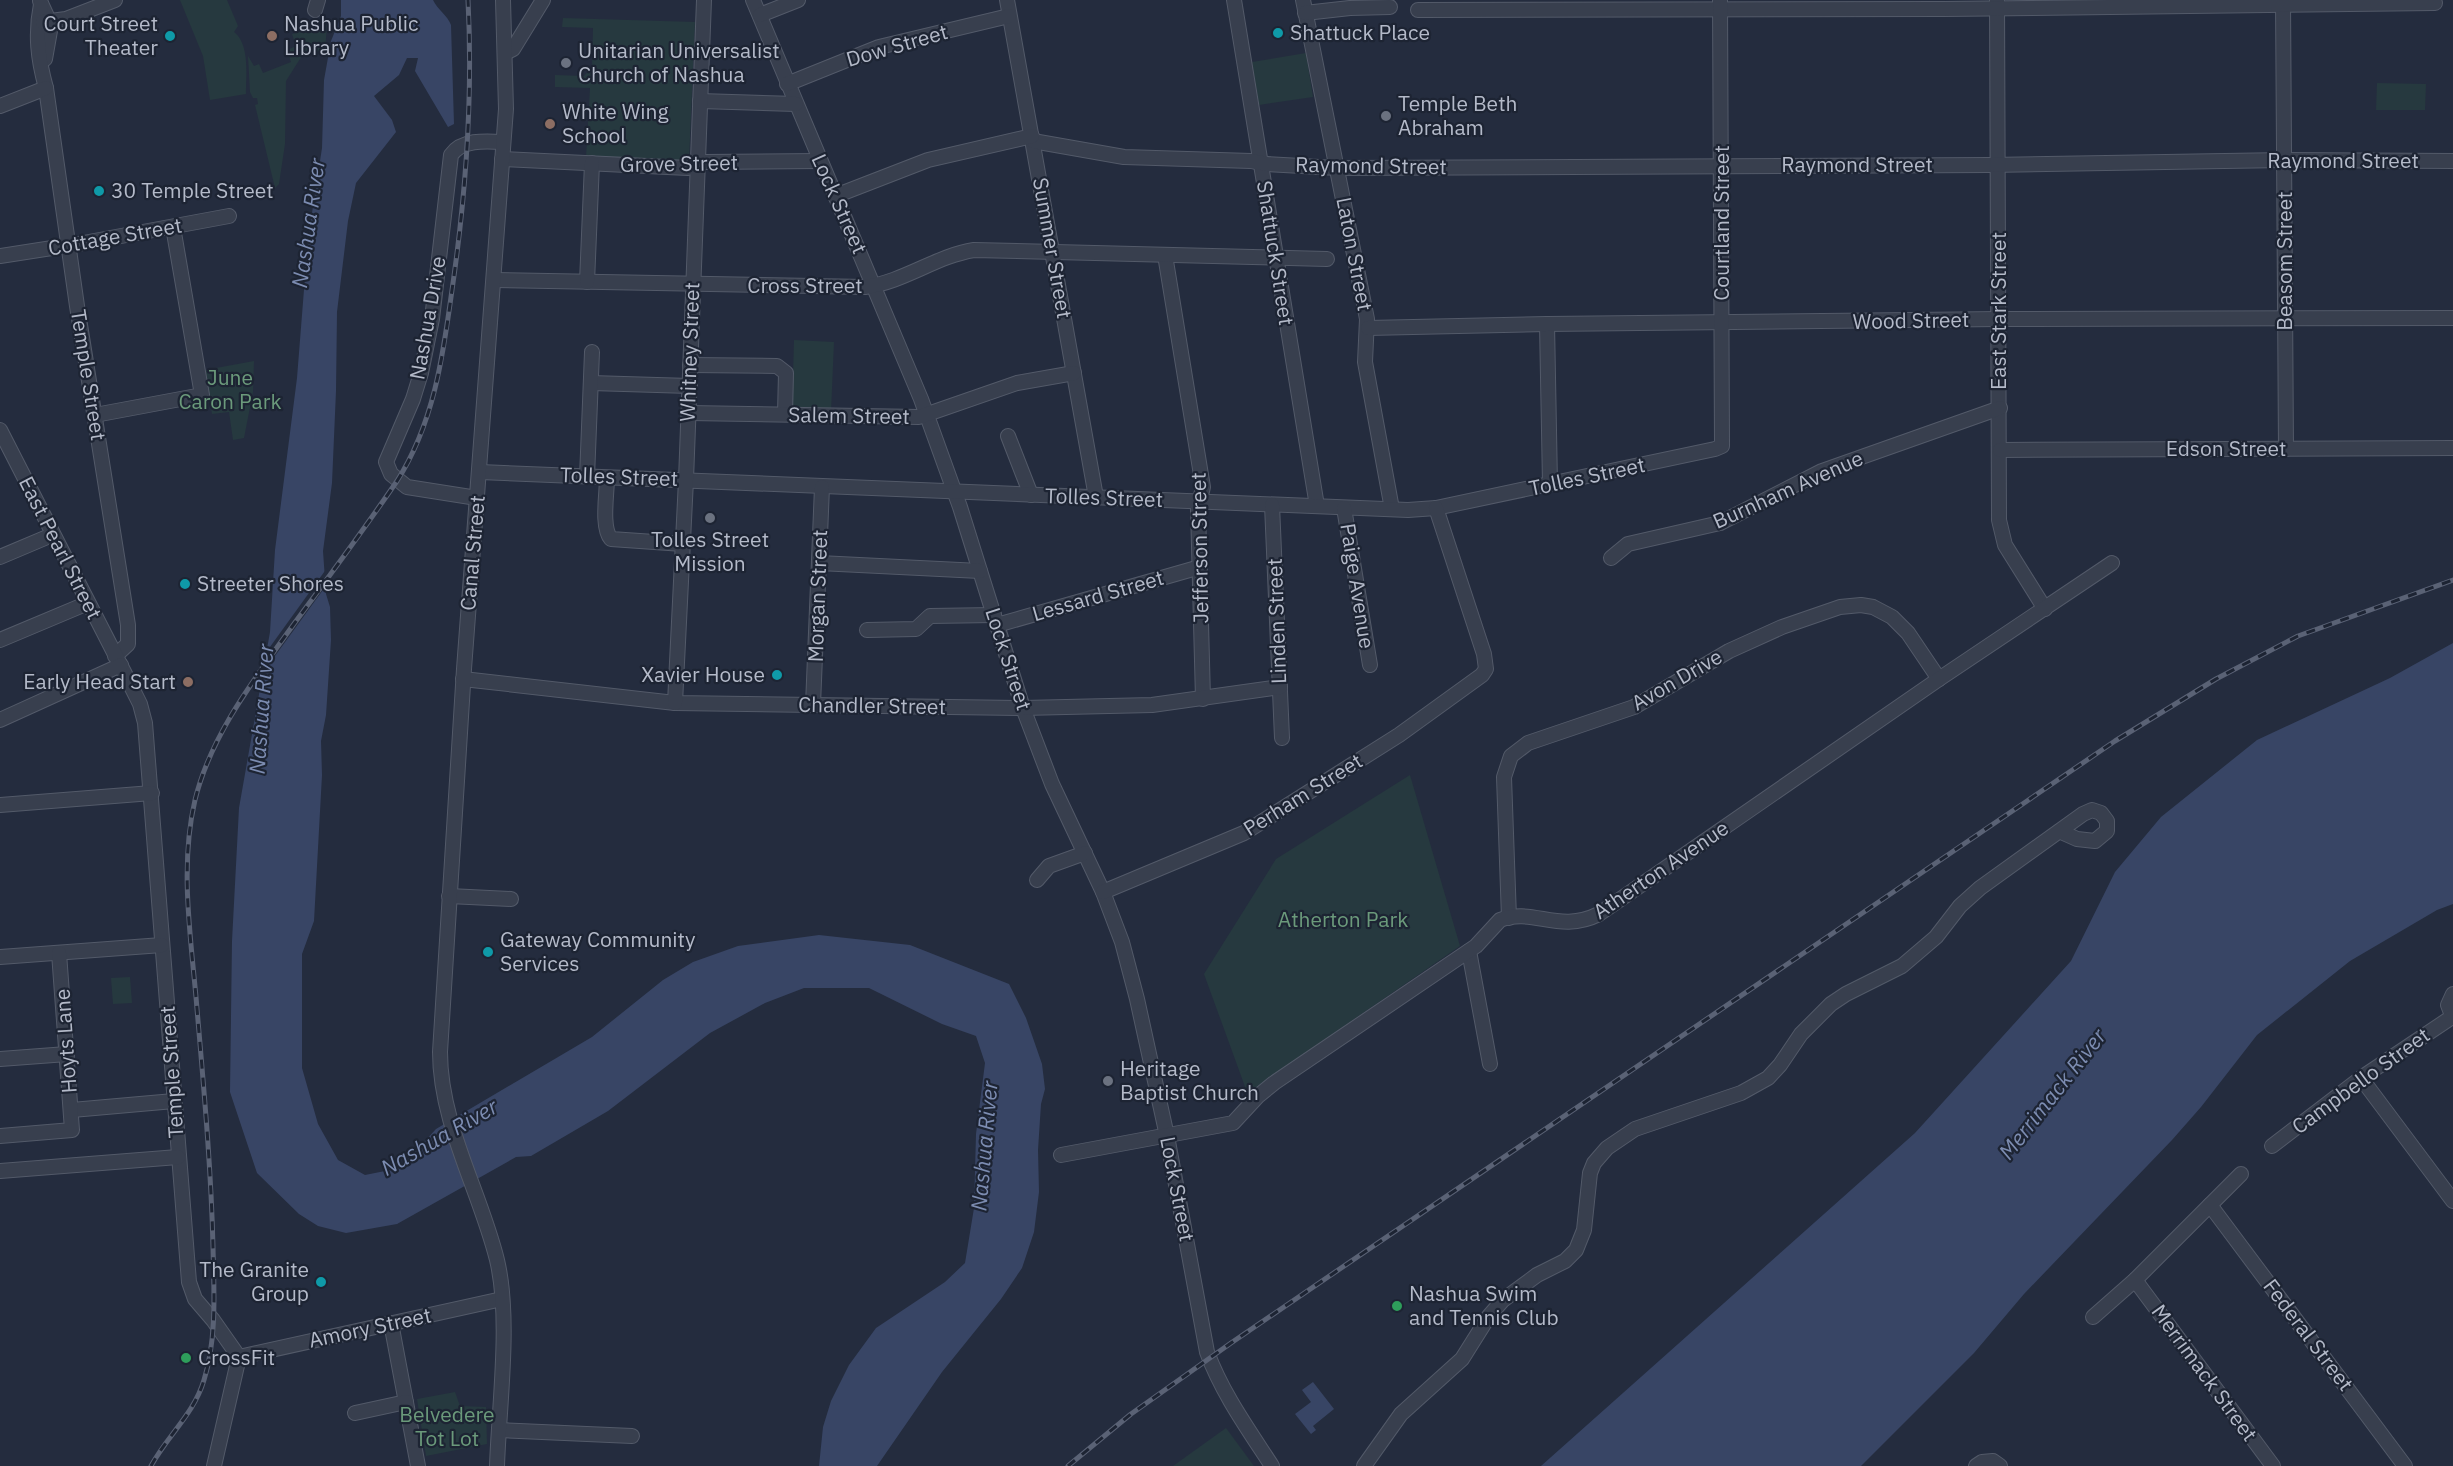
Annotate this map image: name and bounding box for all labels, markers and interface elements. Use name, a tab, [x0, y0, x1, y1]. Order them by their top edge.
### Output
place label: Court Street Theater	[44, 9, 158, 61]
place label: Nashua Public Library	[284, 9, 419, 61]
street label: Dow Street	[843, 17, 951, 73]
place label: Shattuck Place	[1290, 18, 1430, 46]
marker: Shattuck Place	[1271, 26, 1285, 40]
marker: Court Street Theater	[163, 29, 177, 43]
marker: Nashua Public Library	[265, 29, 279, 43]
place label: Unitarian Universalist Church of Nashua	[578, 36, 780, 88]
marker: Unitarian Universalist Church of Nashua	[559, 56, 573, 70]
place label: Temple Beth Abraham	[1398, 89, 1517, 141]
place label: White Wing School	[562, 97, 669, 149]
marker: Temple Beth Abraham	[1379, 109, 1393, 123]
marker: White Wing School	[543, 117, 557, 131]
street label: Courtland Street	[1707, 145, 1735, 301]
street label: Raymond Street	[2267, 146, 2419, 174]
street label: Grove Street	[620, 148, 738, 178]
street label: Lock Street	[806, 149, 874, 258]
street label: Raymond Street	[1295, 150, 1447, 180]
street label: Raymond Street	[1781, 150, 1933, 178]
water label: Nashua River	[284, 155, 331, 289]
street label: Summer Street	[1027, 175, 1079, 320]
place label: 30 Temple Street	[111, 176, 274, 204]
street label: Shattuck Street	[1251, 179, 1301, 327]
marker: 30 Temple Street	[92, 184, 106, 198]
street label: Beasom Street	[2270, 191, 2298, 331]
street label: Laton Street	[1330, 195, 1380, 313]
street label: Cottage Street	[46, 210, 184, 262]
street label: East Stark Street	[1984, 232, 2012, 390]
street label: Nashua Drive	[402, 254, 452, 382]
street label: Cross Street	[747, 271, 863, 299]
street label: Whitney Street	[673, 282, 705, 422]
street label: Wood Street	[1852, 305, 1970, 335]
street label: Temple Street	[65, 307, 113, 442]
park label: June Caron Park	[178, 363, 282, 415]
street label: Salem Street	[788, 400, 910, 430]
street label: Edson Street	[2166, 434, 2286, 462]
street label: Burnham Avenue	[1708, 443, 1867, 535]
street label: Tolles Street	[1526, 450, 1647, 502]
street label: Tolles Street	[560, 460, 679, 492]
street label: East Pearl Street	[13, 471, 109, 624]
street label: Jefferson Street	[1184, 472, 1214, 624]
street label: Tolles Street	[1045, 481, 1164, 513]
street label: Canal Street	[453, 494, 491, 612]
marker: Tolles Street Mission	[703, 511, 717, 525]
street label: Paige Avenue	[1334, 521, 1382, 651]
place label: Tolles Street Mission	[651, 525, 769, 577]
street label: Morgan Street	[801, 529, 833, 663]
street label: Linden Street	[1260, 558, 1292, 684]
street label: Lessard Street	[1029, 563, 1167, 627]
place label: Streeter Shores	[197, 569, 344, 597]
marker: Streeter Shores	[178, 577, 192, 591]
street label: Lock Street	[979, 604, 1039, 714]
water label: Nashua River	[241, 642, 280, 775]
street label: Avon Drive	[1626, 642, 1727, 716]
place label: Xavier House	[641, 660, 765, 688]
place label: Early Head Start	[23, 667, 176, 695]
marker: Xavier House	[770, 668, 784, 682]
marker: Early Head Start	[181, 675, 195, 689]
street label: Chandler Street	[798, 690, 946, 720]
street label: Perham Street	[1238, 746, 1367, 842]
street label: Atherton Avenue	[1587, 813, 1734, 925]
park label: Atherton Park	[1278, 905, 1408, 933]
place label: Gateway Community Services	[500, 925, 696, 977]
marker: Gateway Community Services	[481, 945, 495, 959]
street label: Hoyts Lane	[47, 988, 83, 1094]
street label: Temple Street	[152, 1005, 190, 1139]
street label: Campbello Street	[2286, 1021, 2435, 1140]
water label: Merrimack River	[1991, 1022, 2112, 1165]
place label: Heritage Baptist Church	[1120, 1054, 1259, 1106]
marker: Heritage Baptist Church	[1101, 1074, 1115, 1088]
water label: Nashua River	[963, 1079, 1004, 1212]
water label: Nashua River	[375, 1091, 503, 1182]
street label: Lock Street	[1154, 1134, 1202, 1244]
place label: The Granite Group	[199, 1255, 309, 1307]
street label: Federal Street	[2257, 1273, 2360, 1396]
marker: The Granite Group	[314, 1275, 328, 1289]
place label: Nashua Swim and Tennis Club	[1409, 1279, 1559, 1331]
street label: Merrimack Street	[2146, 1298, 2264, 1447]
marker: Nashua Swim and Tennis Club	[1390, 1299, 1404, 1313]
street label: Amory Street	[306, 1300, 434, 1354]
place label: CrossFit	[198, 1343, 275, 1371]
marker: CrossFit	[179, 1351, 193, 1365]
park label: Belvedere Tot Lot	[399, 1400, 495, 1452]

